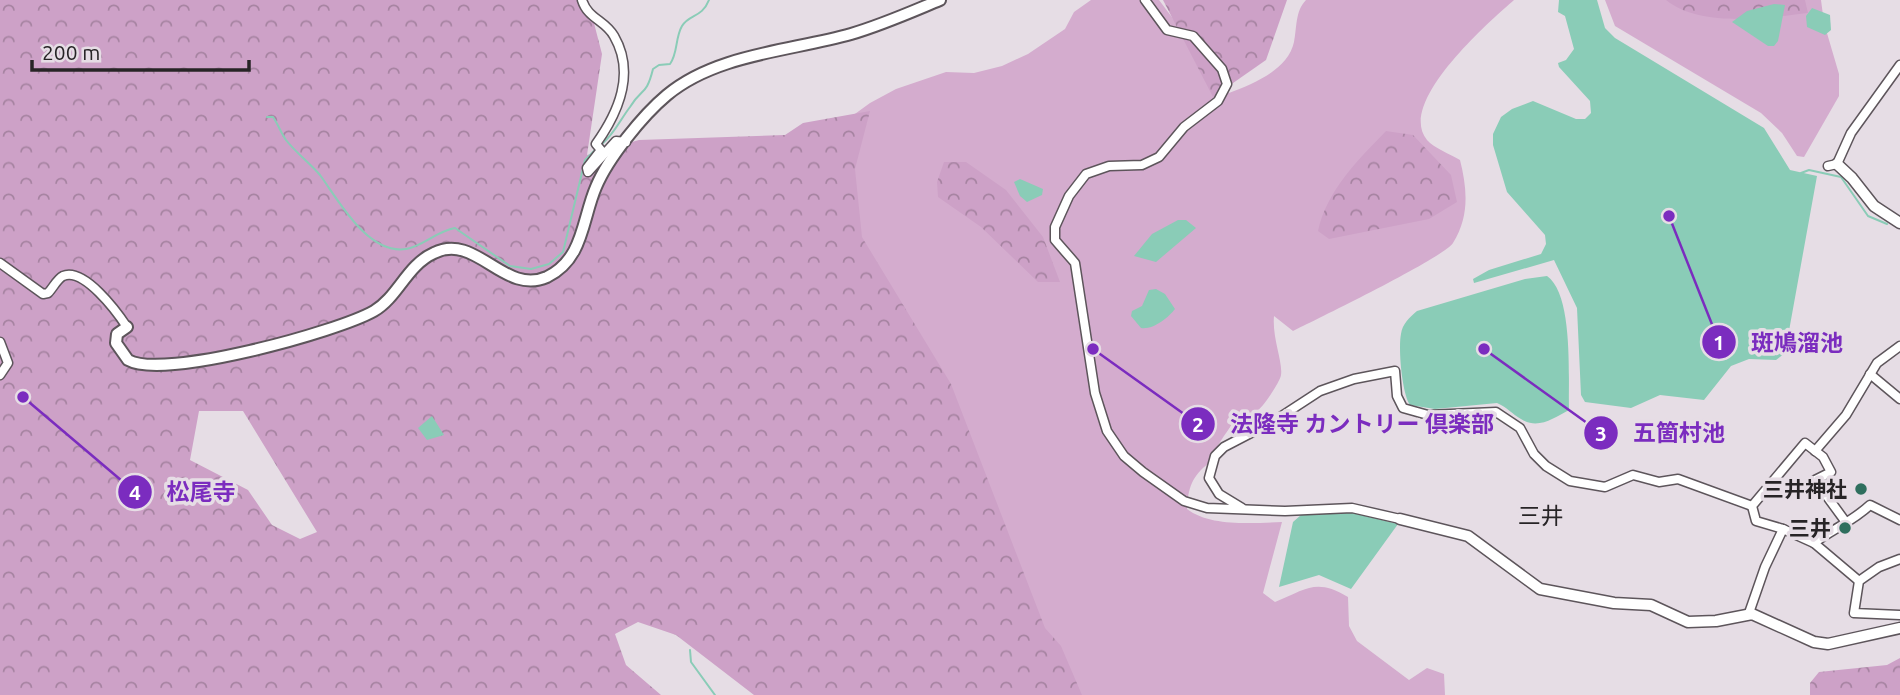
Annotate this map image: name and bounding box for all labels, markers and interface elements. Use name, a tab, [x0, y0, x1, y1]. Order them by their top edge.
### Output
scale bar	[32, 28, 248, 72]
text: 200 m	[42, 40, 100, 64]
callout: 斑鳩溜池	[1702, 320, 1857, 364]
text: 1	[1713, 330, 1725, 354]
text: 斑鳩溜池	[1751, 330, 1843, 355]
callout: 法隆寺 カントリー 倶楽部	[1181, 402, 1507, 446]
text: 法隆寺 カントリー 倶楽部	[1230, 411, 1494, 436]
callout: 五箇村池	[1584, 411, 1739, 455]
text: 2	[1192, 412, 1204, 436]
text: 五箇村池	[1633, 420, 1725, 445]
text: 3	[1595, 421, 1607, 445]
callout: 松尾寺	[118, 470, 250, 514]
place label: 三井神社	[1763, 477, 1847, 501]
text: 松尾寺	[167, 479, 236, 504]
text: 4	[129, 480, 141, 504]
marker: 三井神社	[1853, 481, 1869, 497]
district label: 三井	[1518, 503, 1564, 528]
place label: 三井	[1789, 516, 1831, 540]
marker: 三井	[1837, 520, 1853, 536]

